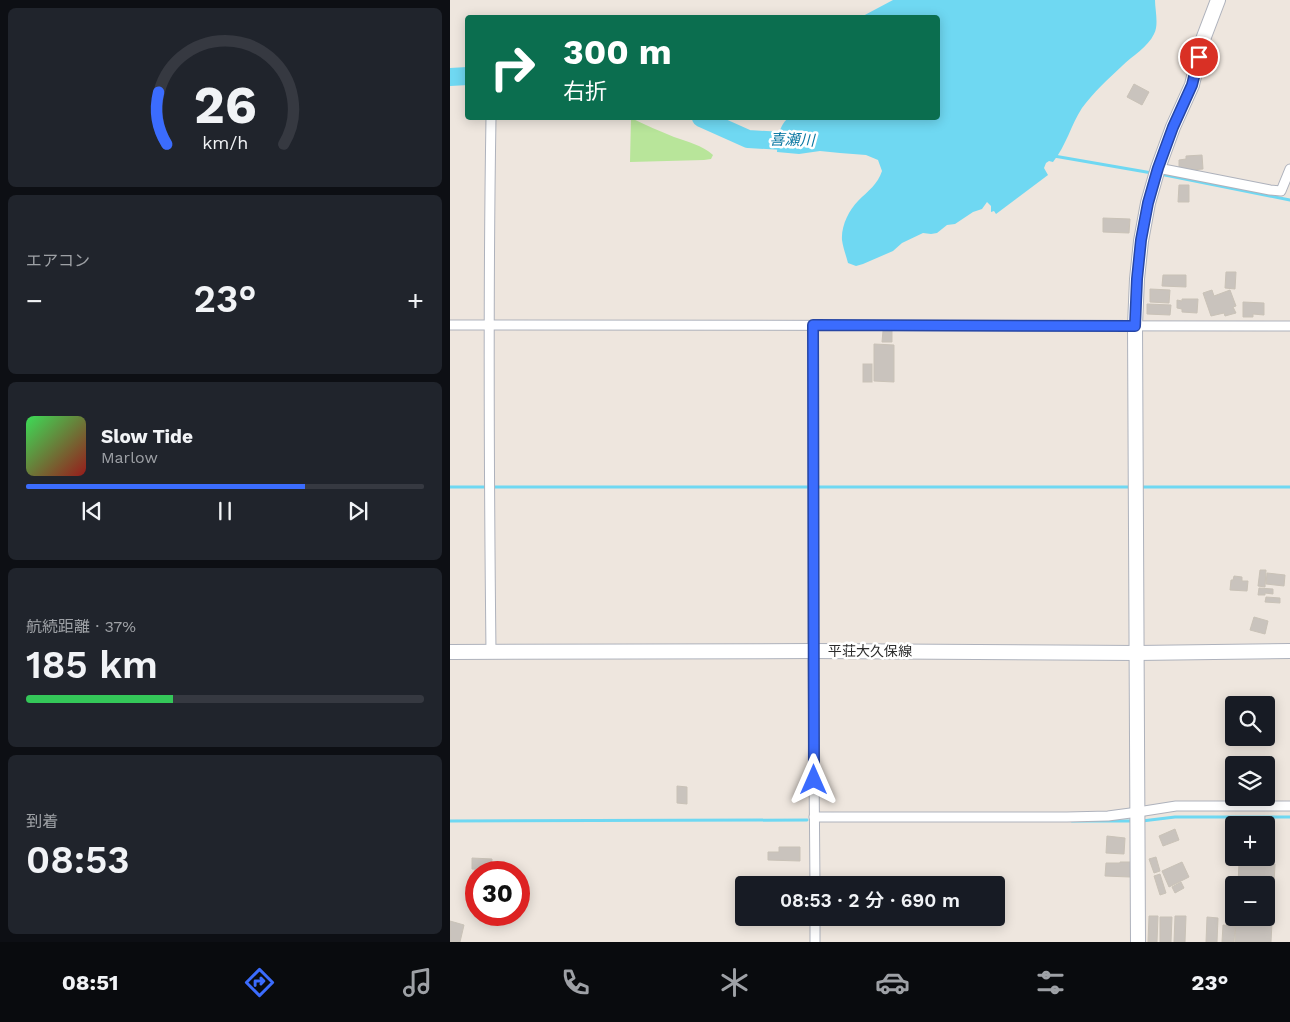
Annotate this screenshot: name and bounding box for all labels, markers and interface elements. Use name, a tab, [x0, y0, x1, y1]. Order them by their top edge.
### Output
text: 300 m	[563, 31, 672, 73]
icon: right	[480, 35, 545, 100]
pin	[1178, 36, 1220, 78]
icon: arrive	[1185, 43, 1213, 71]
text: 26	[193, 75, 257, 136]
text: 右折	[563, 79, 607, 104]
water label: 喜瀬川	[769, 131, 817, 149]
text: km/h	[202, 132, 248, 153]
text: エアコン	[26, 251, 90, 270]
text: 23°	[193, 277, 257, 321]
text: −	[26, 284, 43, 317]
text: +	[407, 284, 424, 317]
text: Slow Tide	[101, 425, 193, 448]
text: Marlow	[101, 448, 158, 467]
icon: previous	[78, 497, 106, 525]
icon: pause	[211, 497, 239, 525]
icon: next	[344, 497, 372, 525]
text: 航続距離 · 37%	[26, 617, 136, 636]
text: 185 km	[26, 643, 158, 687]
street label: 平荘大久保線	[828, 643, 912, 659]
map controls	[1225, 696, 1275, 926]
button: search	[1225, 696, 1275, 746]
position arrow	[787, 753, 839, 805]
button: layers	[1225, 756, 1275, 806]
text: 到着	[26, 812, 58, 831]
button: +	[1225, 816, 1275, 866]
text: 08:53	[26, 838, 130, 882]
speed limit sign: 30	[465, 861, 530, 926]
button: −	[1225, 876, 1275, 926]
text: 08:53 · 2 分 · 690 m	[780, 889, 960, 912]
icon: directions	[242, 965, 277, 1000]
icon: music	[400, 965, 435, 1000]
icon: phone	[558, 965, 593, 1000]
icon: climate	[717, 965, 752, 1000]
icon: car	[875, 965, 910, 1000]
icon: filters	[1033, 965, 1068, 1000]
text: 08:51	[62, 970, 119, 995]
text: 23°	[1191, 970, 1228, 995]

